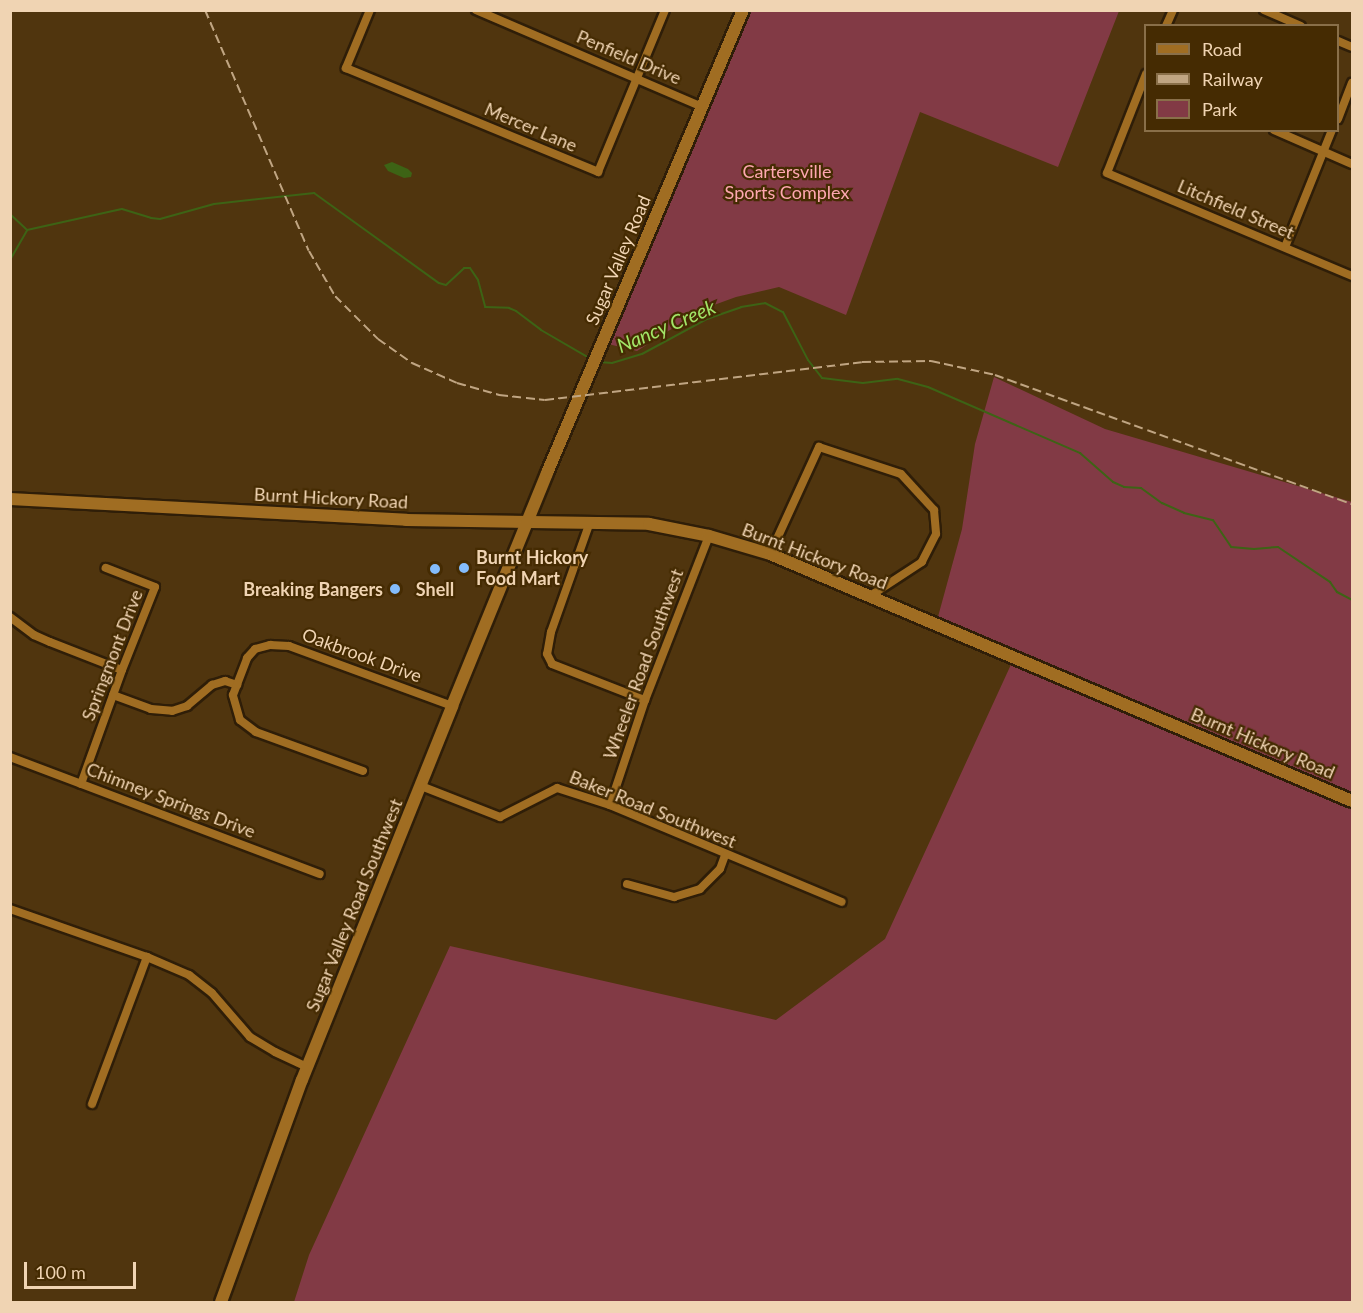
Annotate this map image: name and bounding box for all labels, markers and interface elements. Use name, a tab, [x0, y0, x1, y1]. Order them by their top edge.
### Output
legend	[1144, 24, 1339, 132]
street label: Penfield Drive	[574, 25, 684, 89]
text: Road	[1202, 38, 1242, 60]
text: Railway	[1202, 68, 1263, 90]
street label: Mercer Lane	[481, 98, 581, 156]
text: Park	[1202, 98, 1237, 120]
park label: Cartersville Sports Complex	[725, 161, 849, 204]
street label: Litchfield Street	[1174, 175, 1298, 243]
street label: Sugar Valley Road	[581, 191, 655, 329]
water label: Nancy Creek	[613, 294, 719, 358]
street label: Burnt Hickory Road	[253, 483, 409, 513]
street label: Burnt Hickory Road	[739, 518, 891, 594]
place label: Burnt Hickory Food Mart	[476, 547, 588, 590]
marker: Burnt Hickory Food Mart	[457, 561, 471, 575]
marker: Shell	[428, 562, 442, 576]
street label: Wheeler Road Southwest	[598, 566, 688, 762]
place label: Breaking Bangers	[243, 578, 383, 600]
place label: Shell	[416, 578, 454, 600]
marker: Breaking Bangers	[388, 582, 402, 596]
street label: Springmont Drive	[77, 586, 147, 724]
street label: Oakbrook Drive	[299, 623, 425, 687]
street label: Burnt Hickory Road	[1188, 703, 1338, 783]
street label: Chimney Springs Drive	[83, 758, 259, 842]
street label: Baker Road Southwest	[566, 766, 740, 852]
street label: Sugar Valley Road Southwest	[301, 795, 407, 1015]
scale bar	[27, 1250, 140, 1288]
text: 100 m	[35, 1261, 86, 1283]

